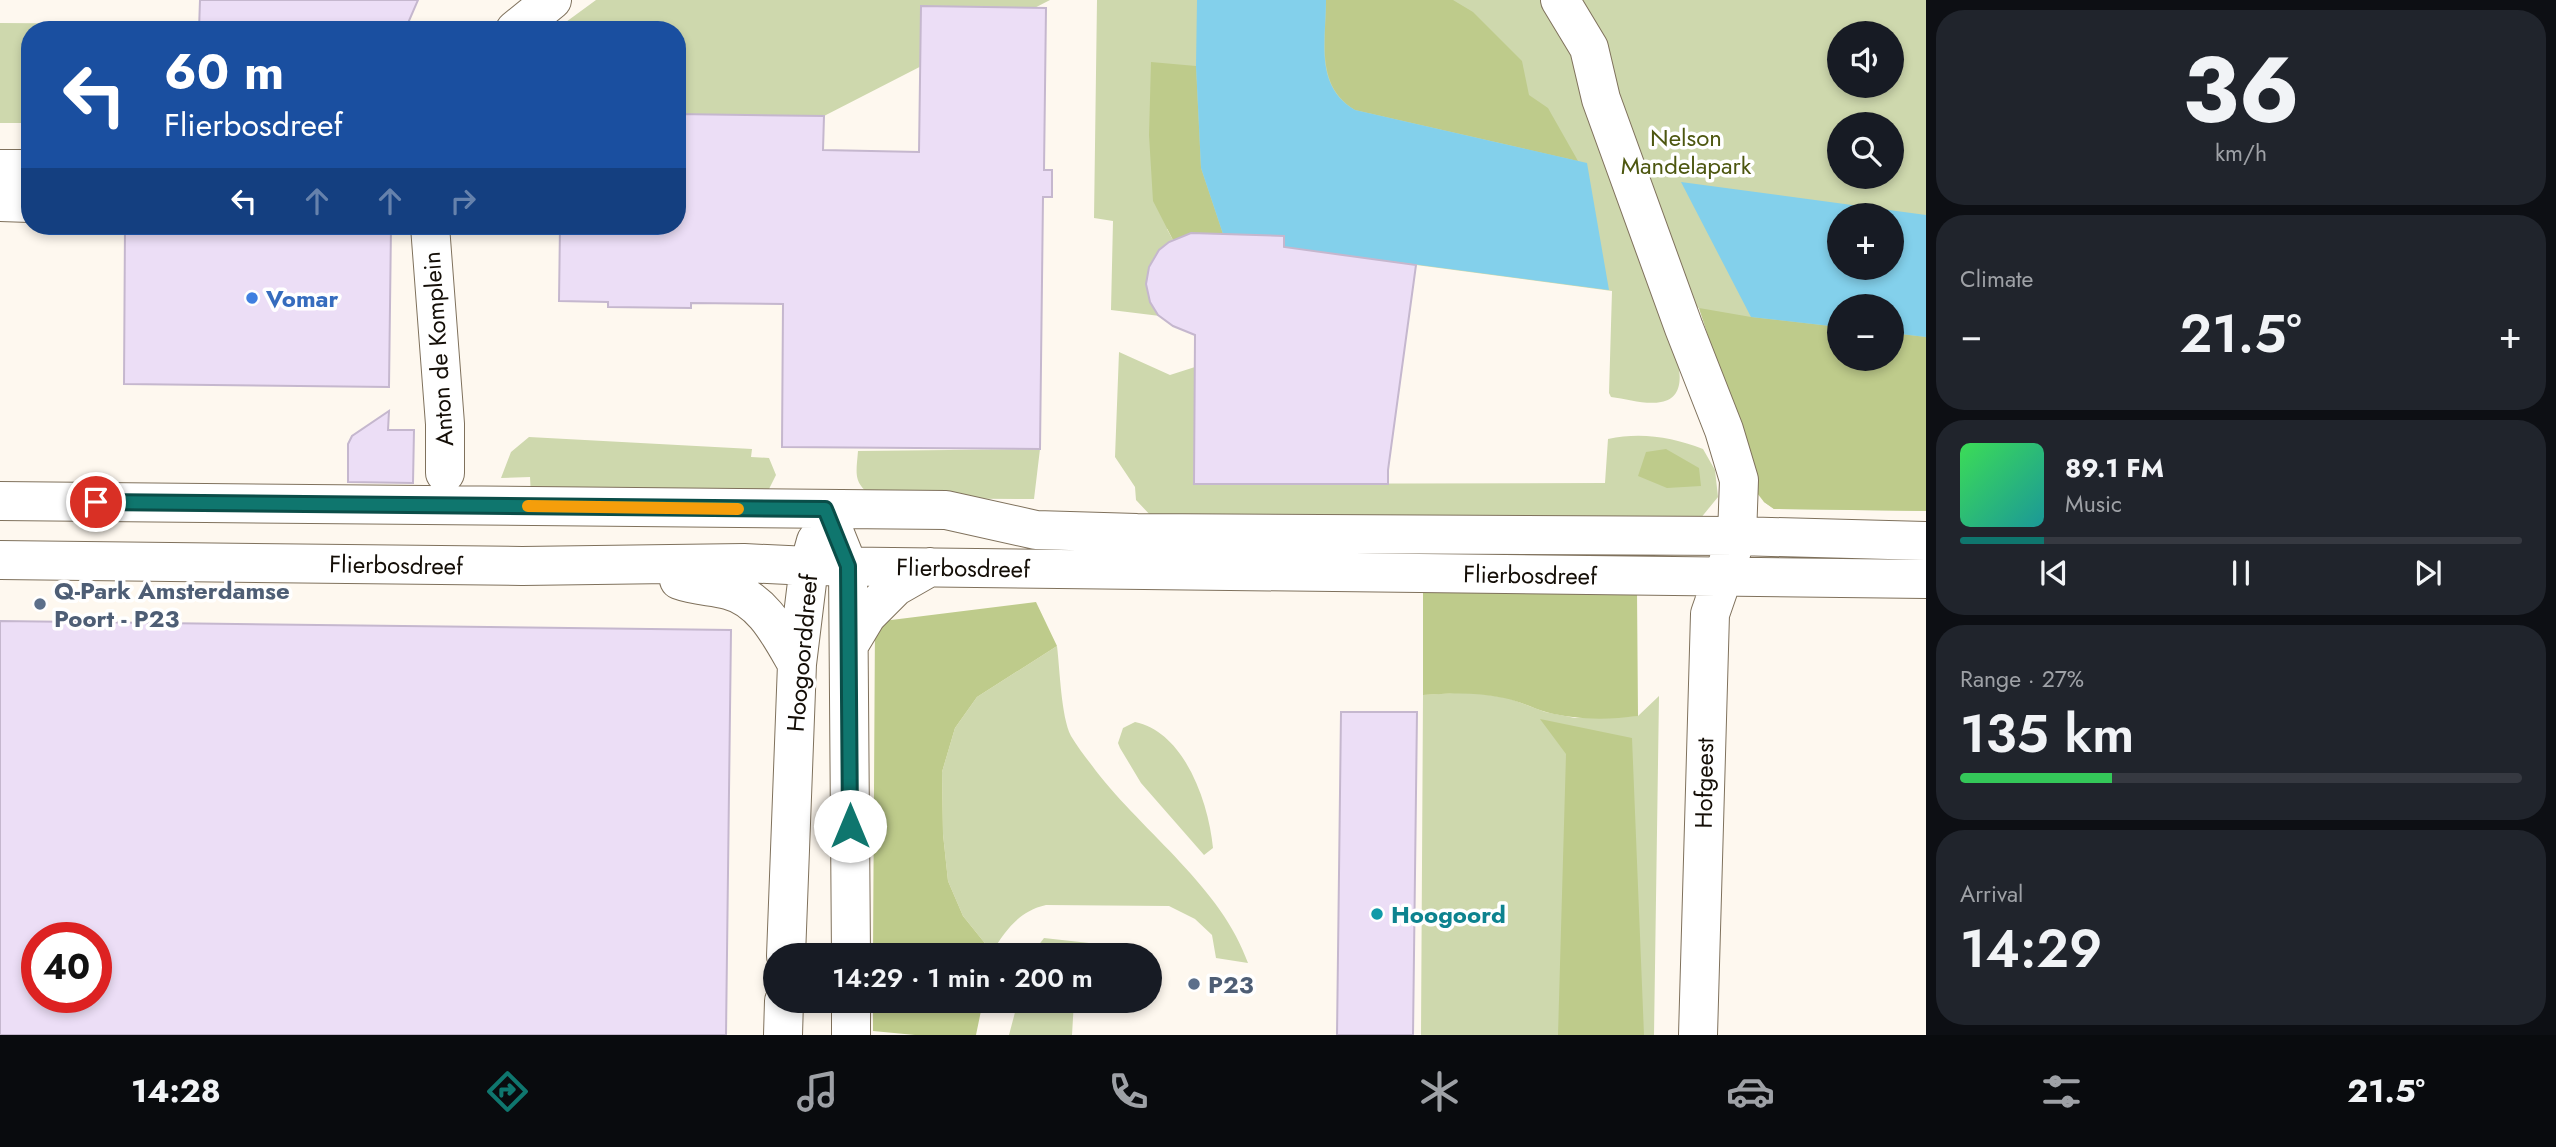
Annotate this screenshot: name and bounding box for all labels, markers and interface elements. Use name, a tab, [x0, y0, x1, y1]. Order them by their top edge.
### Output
map controls	[1827, 21, 1904, 371]
button: sound	[1827, 21, 1904, 98]
text: 36	[2182, 25, 2300, 156]
text: 60 m	[164, 37, 284, 107]
icon: left	[49, 49, 140, 140]
text: Flierbosdreef	[164, 102, 343, 148]
button: search	[1827, 112, 1904, 189]
park label: Nelson Mandelapark	[1621, 120, 1752, 183]
text: km/h	[2215, 136, 2267, 170]
icon: left	[225, 182, 263, 220]
icon: ahead	[298, 182, 336, 220]
icon: ahead	[371, 182, 409, 220]
icon: right	[444, 182, 482, 220]
button: +	[1827, 203, 1904, 280]
street label: Anton de Komplein	[414, 250, 462, 448]
text: Climate	[1960, 262, 2033, 296]
place label: Vomar	[265, 281, 338, 316]
marker: Vomar	[244, 290, 260, 306]
button: −	[1827, 294, 1904, 371]
text: 21.5°	[2180, 296, 2302, 372]
text: −	[1960, 307, 1982, 362]
text: +	[2499, 307, 2522, 362]
text: 89.1 FM	[2065, 449, 2164, 487]
pin	[66, 472, 126, 532]
icon: arrive	[77, 483, 115, 521]
text: Music	[2065, 487, 2122, 521]
street label: Flierbosdreef	[329, 546, 464, 584]
street label: Flierbosdreef	[896, 549, 1031, 587]
icon: previous	[2035, 554, 2073, 592]
icon: pause	[2222, 554, 2260, 592]
icon: next	[2409, 554, 2447, 592]
street label: Flierbosdreef	[1463, 556, 1598, 594]
street label: Hoogoorddreef	[778, 571, 826, 733]
place label: Q-Park Amsterdamse Poort - P23	[54, 573, 290, 636]
marker: Q-Park Amsterdamse Poort - P23	[32, 596, 48, 612]
text: Range · 27%	[1960, 662, 2084, 696]
text: 135 km	[1960, 696, 2134, 772]
street label: Hofgeest	[1686, 737, 1722, 829]
position arrow	[813, 789, 887, 863]
text: Arrival	[1960, 877, 2023, 911]
place label: Hoogoord	[1391, 897, 1506, 932]
marker: Hoogoord	[1369, 906, 1385, 922]
text: 14:29	[1960, 911, 2102, 987]
speed limit sign: 40	[21, 922, 112, 1013]
text: 14:29 · 1 min · 200 m	[832, 959, 1093, 997]
place label: P23	[1208, 967, 1254, 1002]
marker: P23	[1186, 976, 1202, 992]
icon: directions	[483, 1067, 532, 1116]
icon: music	[793, 1067, 842, 1116]
icon: phone	[1104, 1067, 1153, 1116]
icon: climate	[1415, 1067, 1464, 1116]
icon: car	[1726, 1067, 1775, 1116]
icon: filters	[2037, 1067, 2086, 1116]
text: 14:28	[131, 1068, 221, 1114]
text: 21.5°	[2347, 1068, 2425, 1114]

